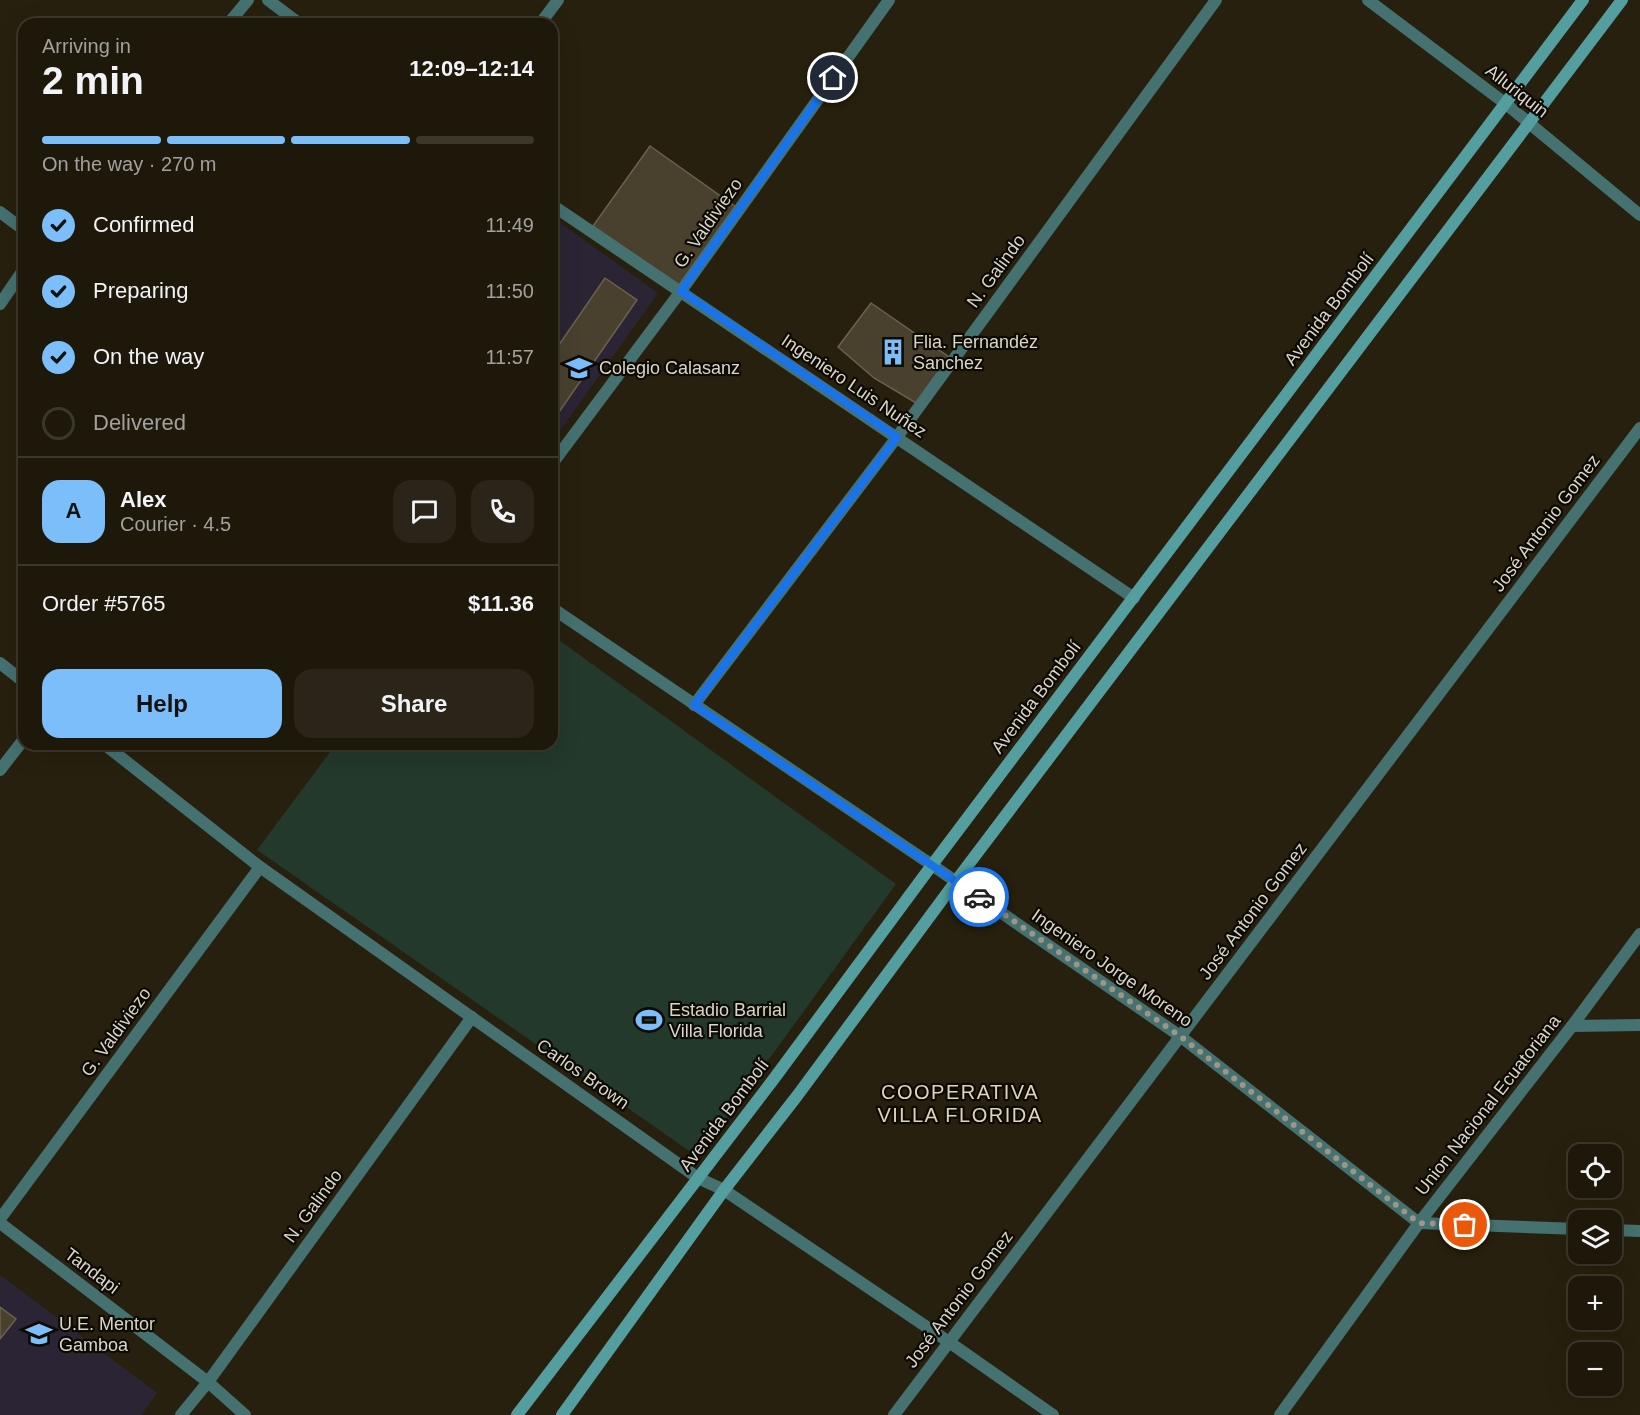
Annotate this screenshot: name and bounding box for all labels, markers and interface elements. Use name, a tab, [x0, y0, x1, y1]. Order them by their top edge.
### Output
text: Arriving in	[42, 35, 131, 57]
pin	[807, 52, 858, 103]
text: 12:09–12:14	[409, 56, 534, 81]
text: 2 min	[42, 59, 144, 102]
street label: Alluriquin	[1482, 60, 1552, 122]
icon: home	[816, 61, 849, 94]
text: On the way · 270 m	[42, 153, 217, 175]
street label: G. Valdiviezo	[670, 174, 746, 272]
icon: check	[42, 209, 75, 242]
text: Confirmed	[93, 212, 194, 237]
text: 11:49	[485, 214, 534, 236]
street label: N. Galindo	[963, 231, 1029, 311]
street label: Avenida Bombolí	[1280, 249, 1378, 369]
icon: check	[42, 275, 75, 308]
text: Preparing	[93, 278, 188, 303]
text: 11:50	[485, 280, 534, 302]
street label: Ingeniero Luis Nuñez	[778, 330, 930, 442]
place label: Flia. Fernandéz Sanchez	[913, 332, 1038, 373]
building icon: Flia. Fernandéz Sanchez	[878, 337, 908, 367]
icon: check	[42, 341, 75, 374]
text: On the way	[93, 344, 204, 369]
text: 11:57	[485, 346, 534, 368]
school or university icon: Colegio Calasanz	[564, 353, 594, 383]
place label: Colegio Calasanz	[599, 358, 740, 378]
text: Delivered	[93, 410, 186, 435]
street label: José Antonio Gomez	[1488, 451, 1604, 595]
button: chat	[393, 480, 456, 543]
button: phone	[471, 480, 534, 543]
text: Alex	[120, 487, 166, 512]
text: A	[66, 498, 81, 523]
text: Courier · 4.5	[120, 513, 231, 535]
text: Order #5765	[42, 591, 166, 616]
text: $11.36	[468, 591, 534, 616]
street label: Avenida Bombolí	[987, 637, 1085, 757]
button: Help	[42, 669, 282, 738]
button: Share	[294, 669, 534, 738]
street label: José Antonio Gomez	[1195, 839, 1311, 983]
courier	[949, 867, 1009, 927]
icon: car	[963, 881, 996, 914]
street label: Ingeniero Jorge Moreno	[1028, 905, 1196, 1031]
street label: G. Valdiviezo	[77, 984, 155, 1080]
place label: Estadio Barrial Villa Florida	[669, 1000, 786, 1041]
sports icon: Estadio Barrial Villa Florida	[634, 1005, 664, 1035]
street label: Union Nacional Ecuatoriana	[1411, 1010, 1565, 1199]
street label: Carlos Brown	[533, 1035, 633, 1113]
street label: Avenida Bombolí	[675, 1055, 773, 1175]
district label: COOPERATIVA VILLA FLORIDA	[877, 1081, 1043, 1126]
map controls	[1568, 1144, 1622, 1396]
button: locate	[1568, 1144, 1622, 1198]
street label: N. Galindo	[280, 1166, 346, 1246]
pin	[1439, 1199, 1490, 1250]
icon: bag	[1448, 1208, 1481, 1241]
button: layers	[1568, 1210, 1622, 1264]
street label: José Antonio Gomez	[901, 1227, 1017, 1371]
street label: Tandapi	[61, 1244, 123, 1298]
button: +	[1568, 1276, 1622, 1330]
place label: U.E. Mentor Gamboa	[59, 1314, 155, 1355]
school or university icon: U.E. Mentor Gamboa	[24, 1319, 54, 1349]
button: −	[1568, 1342, 1622, 1396]

